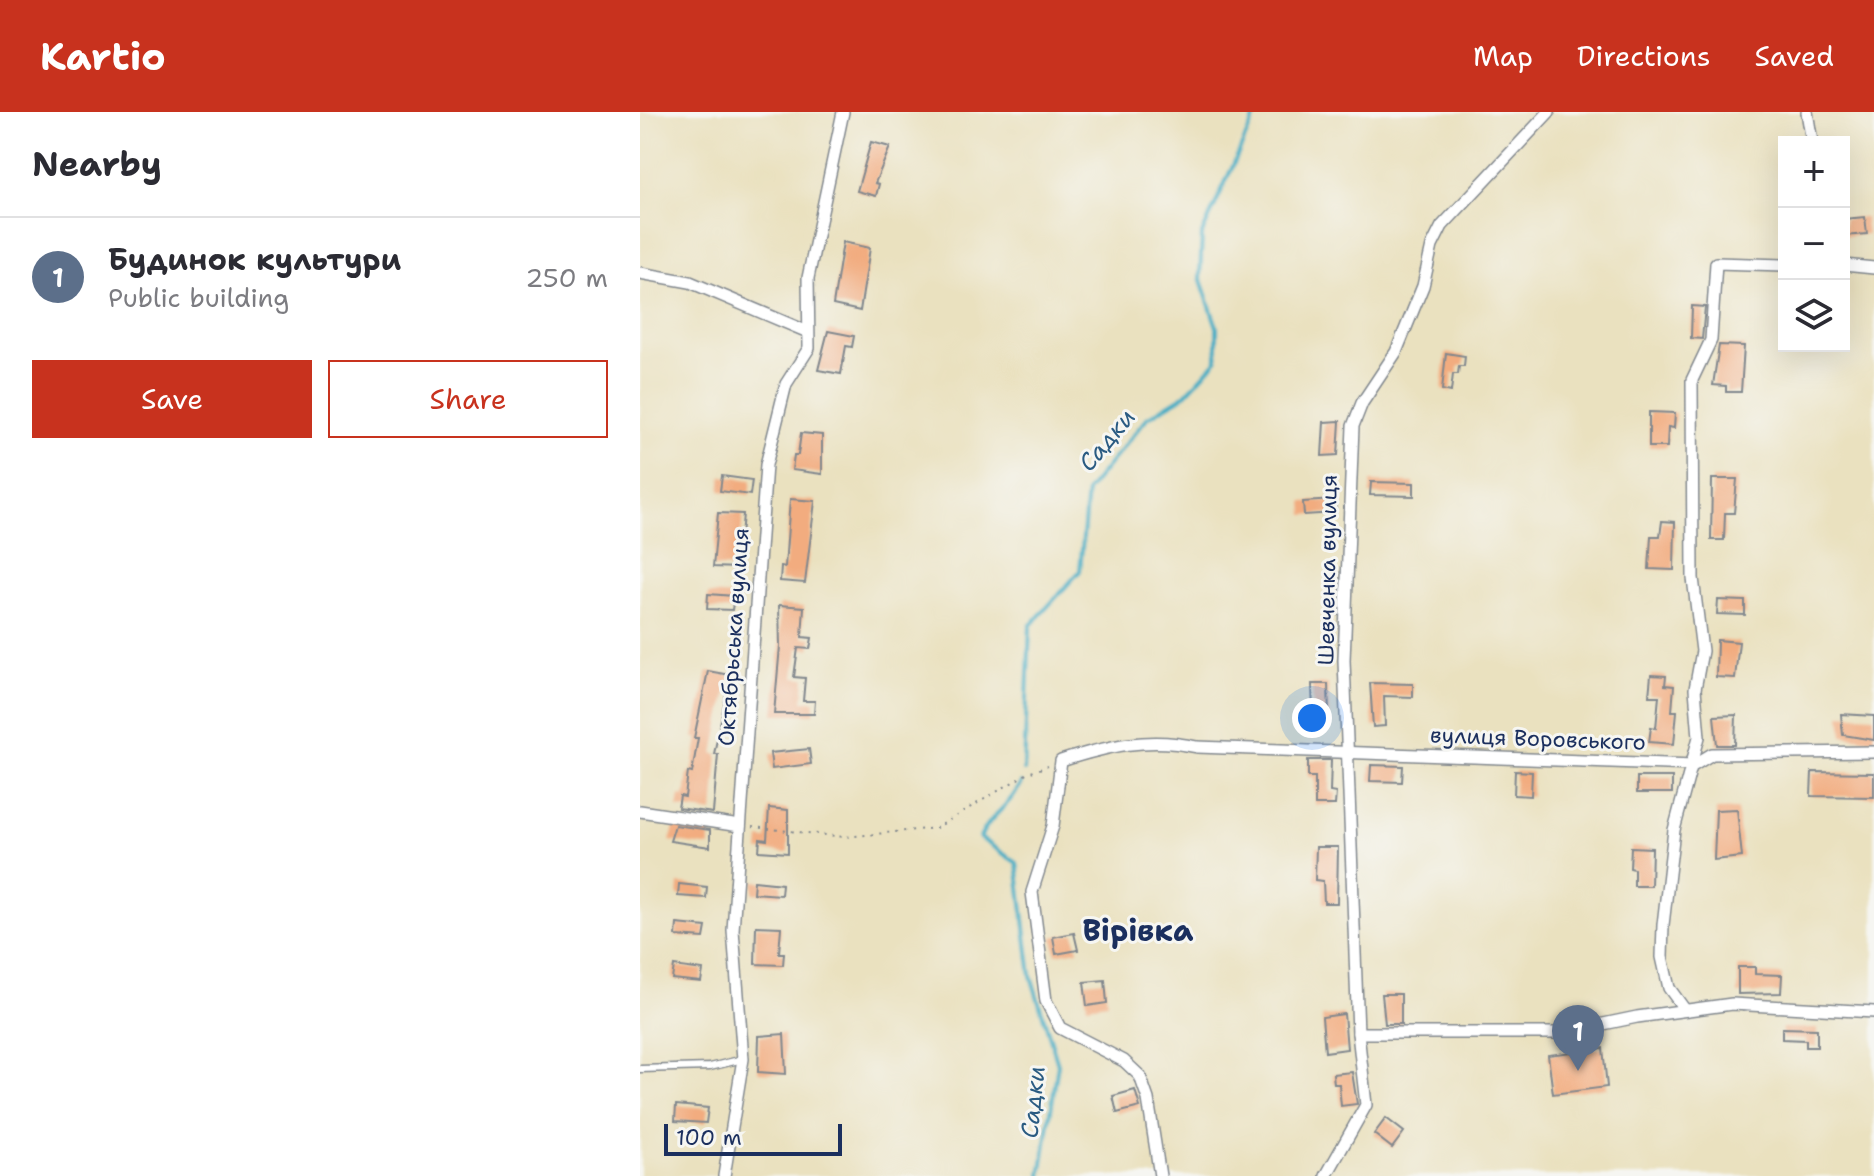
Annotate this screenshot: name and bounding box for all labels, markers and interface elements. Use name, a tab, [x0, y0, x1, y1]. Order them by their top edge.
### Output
text: Kartio	[40, 31, 166, 82]
text: Map	[1473, 37, 1533, 75]
text: Directions	[1577, 37, 1711, 75]
text: Saved	[1755, 37, 1834, 75]
map controls	[1778, 136, 1850, 352]
button: +	[1778, 136, 1850, 208]
text: Nearby	[32, 141, 162, 187]
button: −	[1778, 208, 1850, 280]
text: Будинок культури	[108, 239, 401, 280]
text: 1	[52, 260, 64, 295]
text: 250 m	[525, 260, 608, 295]
text: Public building	[108, 280, 289, 315]
button: layers	[1778, 280, 1850, 352]
button: Save	[32, 360, 312, 438]
button: Share	[328, 360, 608, 438]
water label: Садки	[1071, 402, 1143, 478]
street label: Шевченка вулиця	[1311, 474, 1344, 666]
street label: Октябрьська вулиця	[711, 527, 756, 747]
your location	[1292, 698, 1332, 738]
street label: вулиця Воровського	[1430, 720, 1646, 757]
district label: Вірівка	[1082, 910, 1194, 951]
pin: 1	[1552, 1005, 1604, 1071]
water label: Садки	[1013, 1064, 1053, 1140]
scale bar	[664, 1120, 842, 1156]
text: 100 m	[676, 1123, 742, 1152]

